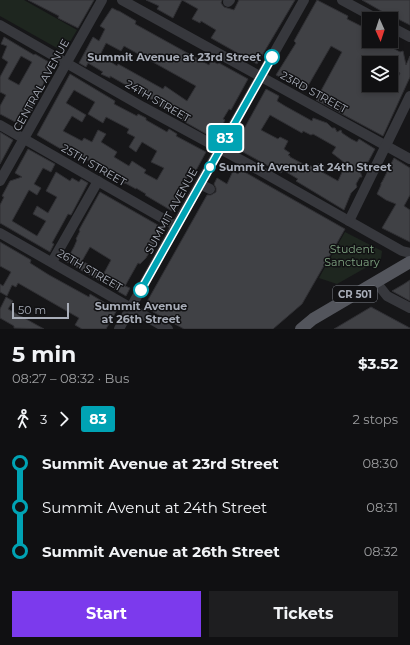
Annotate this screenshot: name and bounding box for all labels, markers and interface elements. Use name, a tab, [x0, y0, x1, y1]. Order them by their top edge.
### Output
north arrow	[362, 12, 398, 48]
map controls	[362, 12, 398, 92]
street label: CENTRAL AVENUE	[10, 37, 72, 133]
marker: Summit Avenue at 23rd Street	[264, 49, 280, 65]
place label: Summit Avenue at 23rd Street	[87, 50, 261, 64]
button: layers	[362, 56, 398, 92]
street label: 23RD STREET	[278, 68, 350, 116]
street label: 24TH STREET	[123, 77, 194, 126]
line badge: 83	[207, 125, 243, 151]
text: 83	[216, 129, 234, 147]
street label: 25TH STREET	[59, 141, 129, 190]
place label: Summit Avenut at 24th Street	[219, 160, 392, 174]
marker: Summit Avenut at 24th Street	[204, 161, 216, 173]
street label: SUMMIT AVENUE	[142, 165, 200, 257]
park label: Student Sanctuary	[324, 242, 380, 269]
street label: 26TH STREET	[55, 246, 126, 295]
marker: Summit Avenue at 26th Street	[133, 282, 149, 298]
road number: CR 501	[333, 286, 377, 302]
place label: Summit Avenue at 26th Street	[95, 299, 187, 326]
scale bar	[12, 301, 69, 320]
text: 50 m	[18, 303, 46, 317]
text: 5 min	[12, 341, 76, 368]
text: $3.52	[358, 354, 398, 373]
text: 08:27 – 08:32 · Bus	[12, 370, 129, 386]
icon: walk	[12, 408, 34, 430]
icon: forward	[53, 408, 75, 430]
text: 83	[89, 410, 107, 428]
text: 3	[40, 411, 47, 427]
text: 2 stops	[353, 411, 398, 427]
text: Summit Avenue at 23rd Street	[42, 454, 279, 473]
text: 08:30	[362, 455, 398, 471]
text: Summit Avenut at 24th Street	[42, 498, 267, 517]
text: 08:31	[366, 499, 398, 515]
text: Summit Avenue at 26th Street	[42, 542, 280, 561]
text: 08:32	[364, 543, 398, 559]
button: Start	[12, 591, 201, 637]
button: Tickets	[209, 591, 398, 637]

